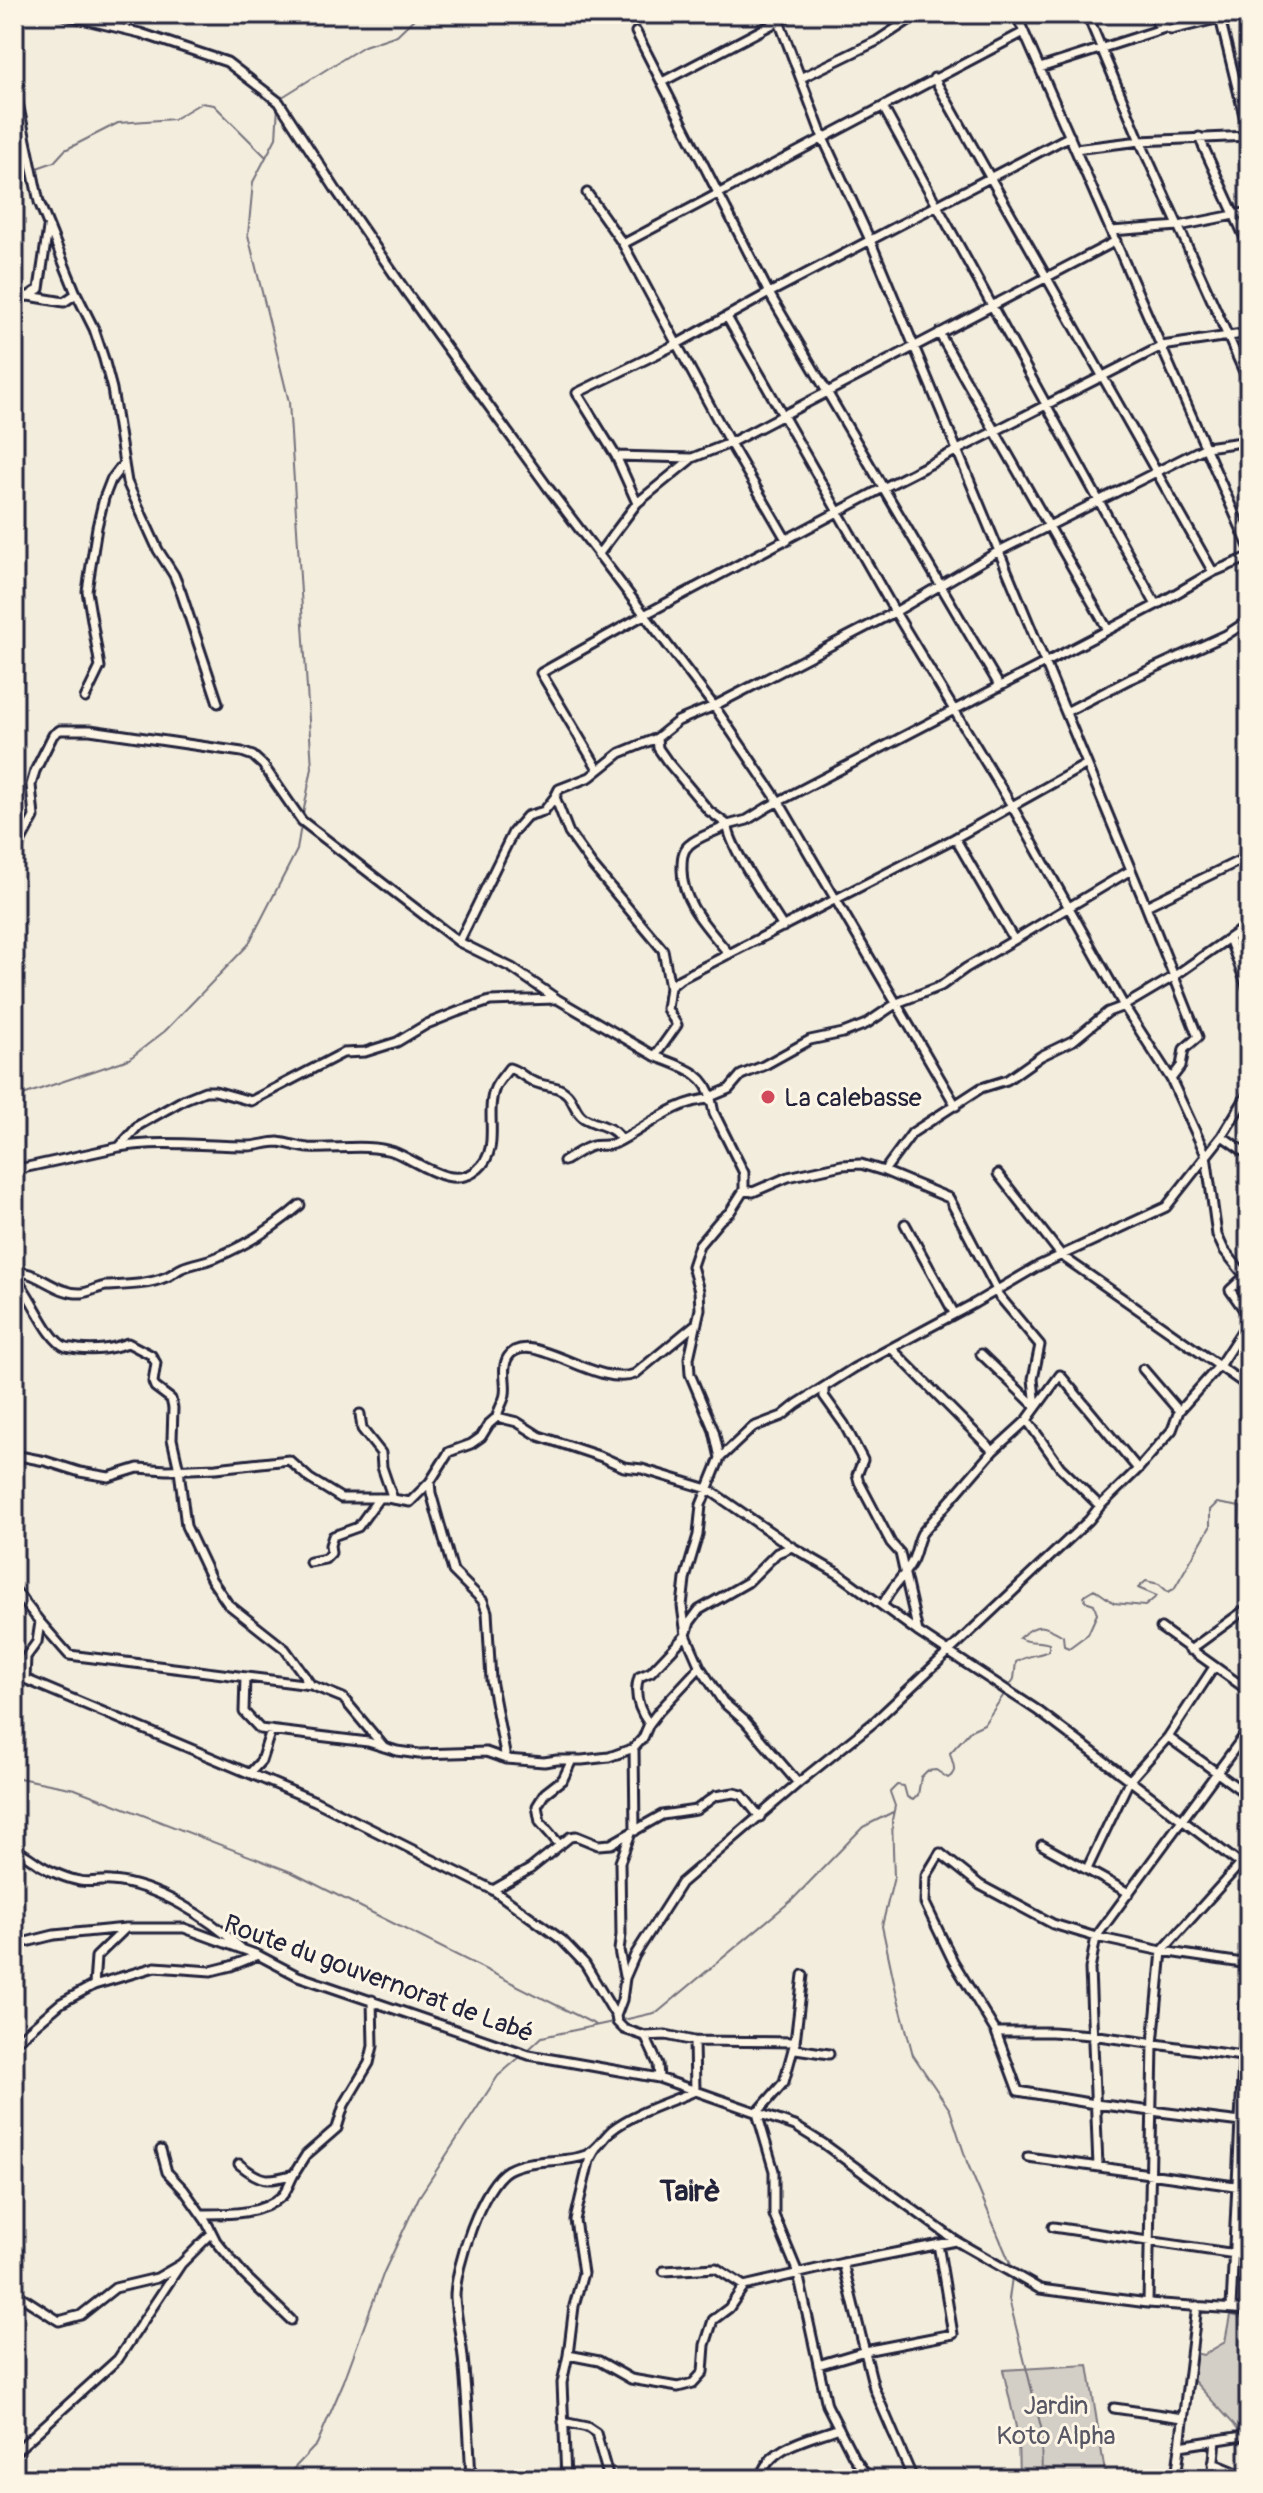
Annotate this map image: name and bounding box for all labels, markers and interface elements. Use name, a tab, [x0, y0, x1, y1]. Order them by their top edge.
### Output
place label: La calebasse	[784, 1082, 922, 1114]
marker: La calebasse	[759, 1088, 777, 1106]
street label: Route du gouvernorat de Labé	[219, 1908, 538, 2050]
district label: Tairè	[659, 2173, 720, 2210]
park label: Jardin Koto Alpha	[996, 2390, 1116, 2452]

